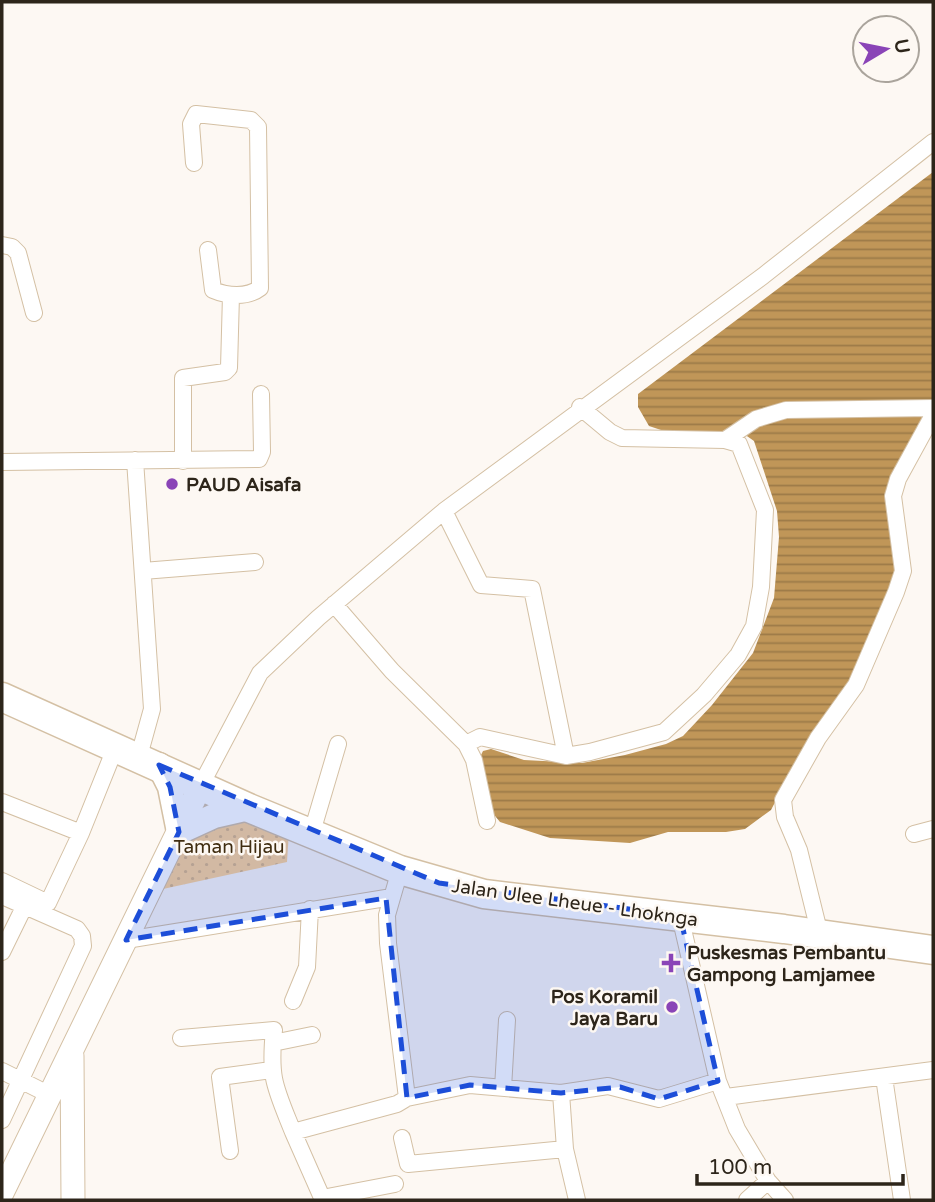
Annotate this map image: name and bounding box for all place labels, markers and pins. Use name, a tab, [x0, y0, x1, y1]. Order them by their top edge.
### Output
place label: PAUD Aisafa	[186, 474, 301, 496]
marker: PAUD Aisafa	[164, 476, 180, 492]
place label: Puskesmas Pembantu Gampong Lamjamee	[687, 942, 886, 987]
marker: Puskesmas Pembantu Gampong Lamjamee	[661, 953, 681, 973]
place label: Pos Koramil Jaya Baru	[551, 986, 658, 1031]
marker: Pos Koramil Jaya Baru	[664, 999, 680, 1015]

